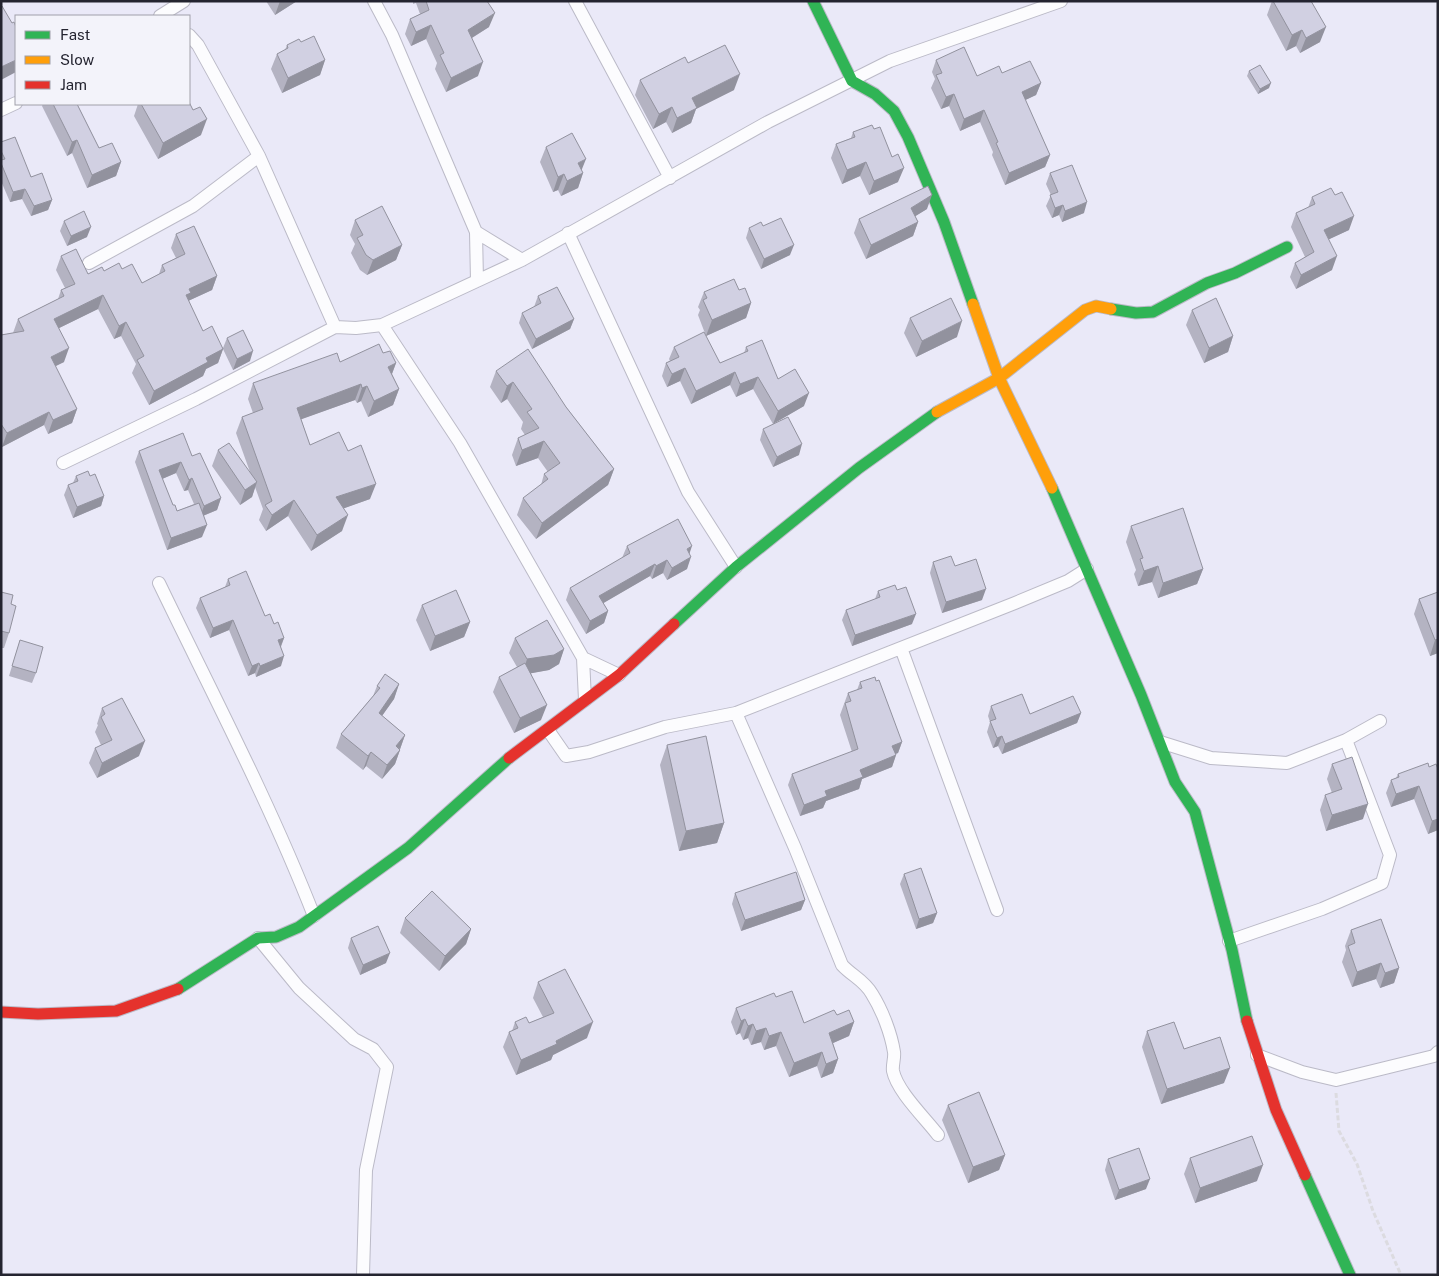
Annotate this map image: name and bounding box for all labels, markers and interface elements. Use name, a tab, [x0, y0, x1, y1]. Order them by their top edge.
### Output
legend	[15, 15, 190, 105]
text: Fast	[60, 26, 90, 43]
text: Slow	[60, 51, 95, 68]
text: Jam	[60, 76, 87, 93]

